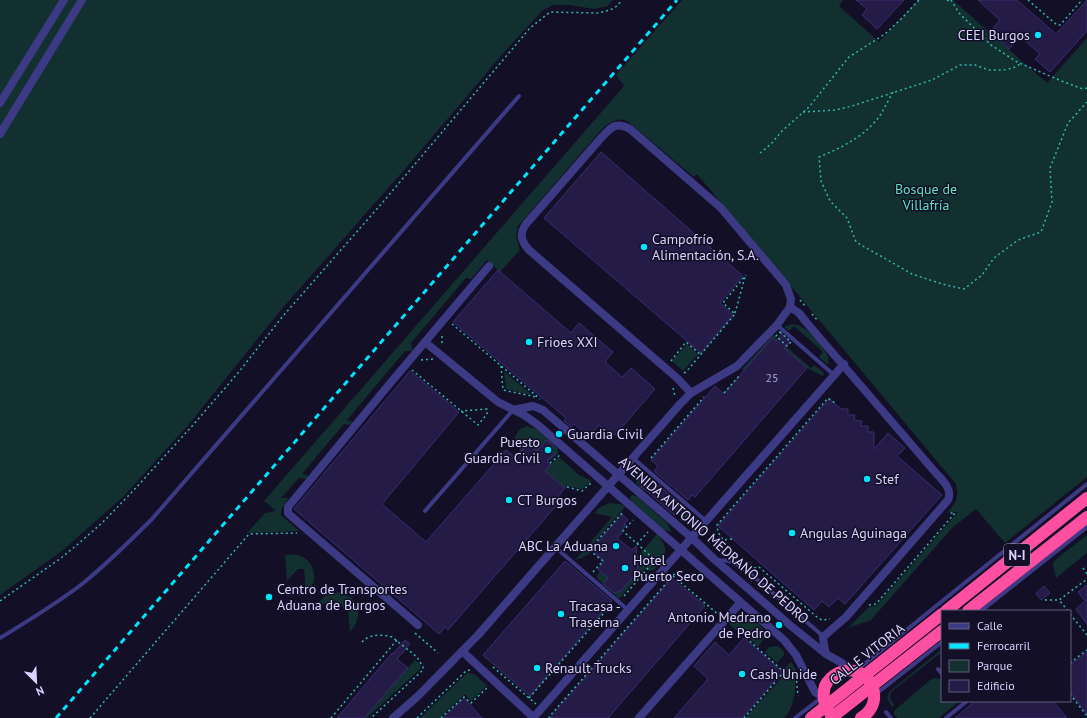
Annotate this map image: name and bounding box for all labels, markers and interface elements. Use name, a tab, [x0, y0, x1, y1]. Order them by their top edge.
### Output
place label: CEEI Burgos	[958, 26, 1030, 44]
marker: CEEI Burgos	[1033, 30, 1043, 40]
park label: Bosque de Villafría	[895, 180, 957, 214]
place label: Campofrío Alimentación, S.A.	[652, 230, 759, 264]
marker: Campofrío Alimentación, S.A.	[639, 242, 649, 252]
place label: Frioes XXI	[537, 333, 598, 351]
marker: Frioes XXI	[524, 337, 534, 347]
house number: 25	[765, 370, 779, 385]
place label: Guardia Civil	[567, 425, 643, 443]
marker: Guardia Civil	[554, 429, 564, 439]
place label: Puesto Guardia Civil	[464, 433, 540, 467]
marker: Puesto Guardia Civil	[543, 445, 553, 455]
street label: AVENIDA ANTONIO MEDRANO DE PEDRO	[615, 452, 813, 628]
place label: Stef	[875, 470, 899, 488]
marker: Stef	[862, 474, 872, 484]
place label: CT Burgos	[517, 491, 577, 509]
marker: CT Burgos	[504, 495, 514, 505]
place label: Angulas Aguinaga	[800, 524, 907, 542]
marker: Angulas Aguinaga	[787, 528, 797, 538]
place label: ABC La Aduana	[518, 537, 608, 555]
marker: ABC La Aduana	[611, 541, 621, 551]
road number: N-I	[1004, 544, 1030, 566]
place label: Hotel Puerto Seco	[633, 551, 704, 585]
marker: Hotel Puerto Seco	[620, 563, 630, 573]
place label: Centro de Transportes Aduana de Burgos	[277, 580, 407, 614]
marker: Centro de Transportes Aduana de Burgos	[264, 592, 274, 602]
place label: Tracasa - Traserna	[569, 597, 621, 631]
place label: Antonio Medrano de Pedro	[668, 608, 771, 642]
marker: Tracasa - Traserna	[556, 609, 566, 619]
legend	[941, 610, 1071, 702]
text: Calle	[977, 618, 1003, 633]
street label: CALLE VITORIA	[826, 619, 909, 689]
marker: Antonio Medrano de Pedro	[774, 620, 784, 630]
text: Ferrocarril	[977, 638, 1031, 653]
text: Parque	[977, 658, 1012, 673]
place label: Renault Trucks	[545, 659, 632, 677]
north arrow	[16, 662, 56, 702]
marker: Renault Trucks	[532, 663, 542, 673]
place label: Cash Unide	[750, 665, 817, 683]
marker: Cash Unide	[737, 669, 747, 679]
text: Edificio	[977, 678, 1015, 693]
text: N	[34, 683, 46, 699]

